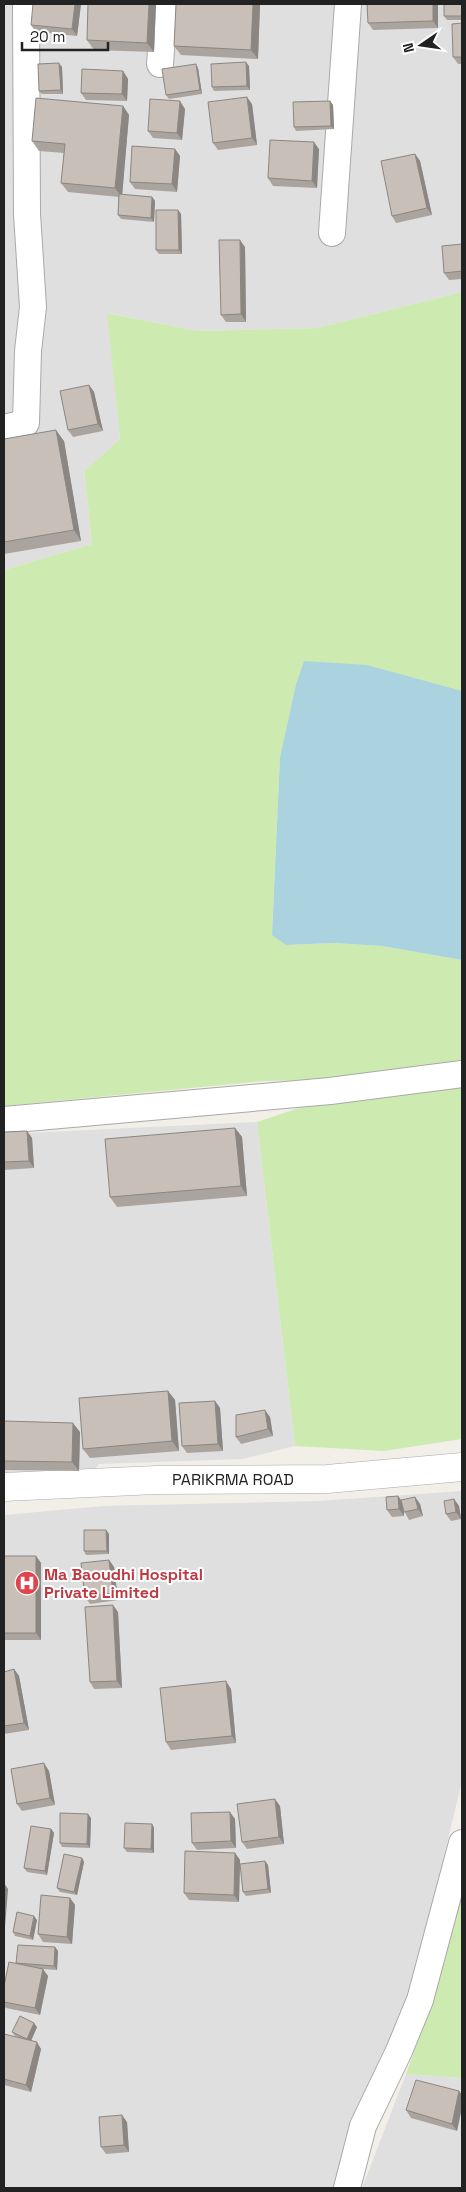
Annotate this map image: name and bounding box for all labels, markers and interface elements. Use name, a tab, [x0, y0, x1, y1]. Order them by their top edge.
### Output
scale bar	[22, 20, 109, 52]
north arrow	[396, 20, 446, 70]
text: 20 m	[30, 27, 65, 46]
text: N	[399, 41, 418, 55]
street label: PARIKRMA ROAD	[172, 1469, 294, 1490]
place label: Ma Baoudhi Hospital Private Limited	[44, 1564, 203, 1603]
hospital icon: Ma Baoudhi Hospital Private Limited	[14, 1570, 40, 1596]

